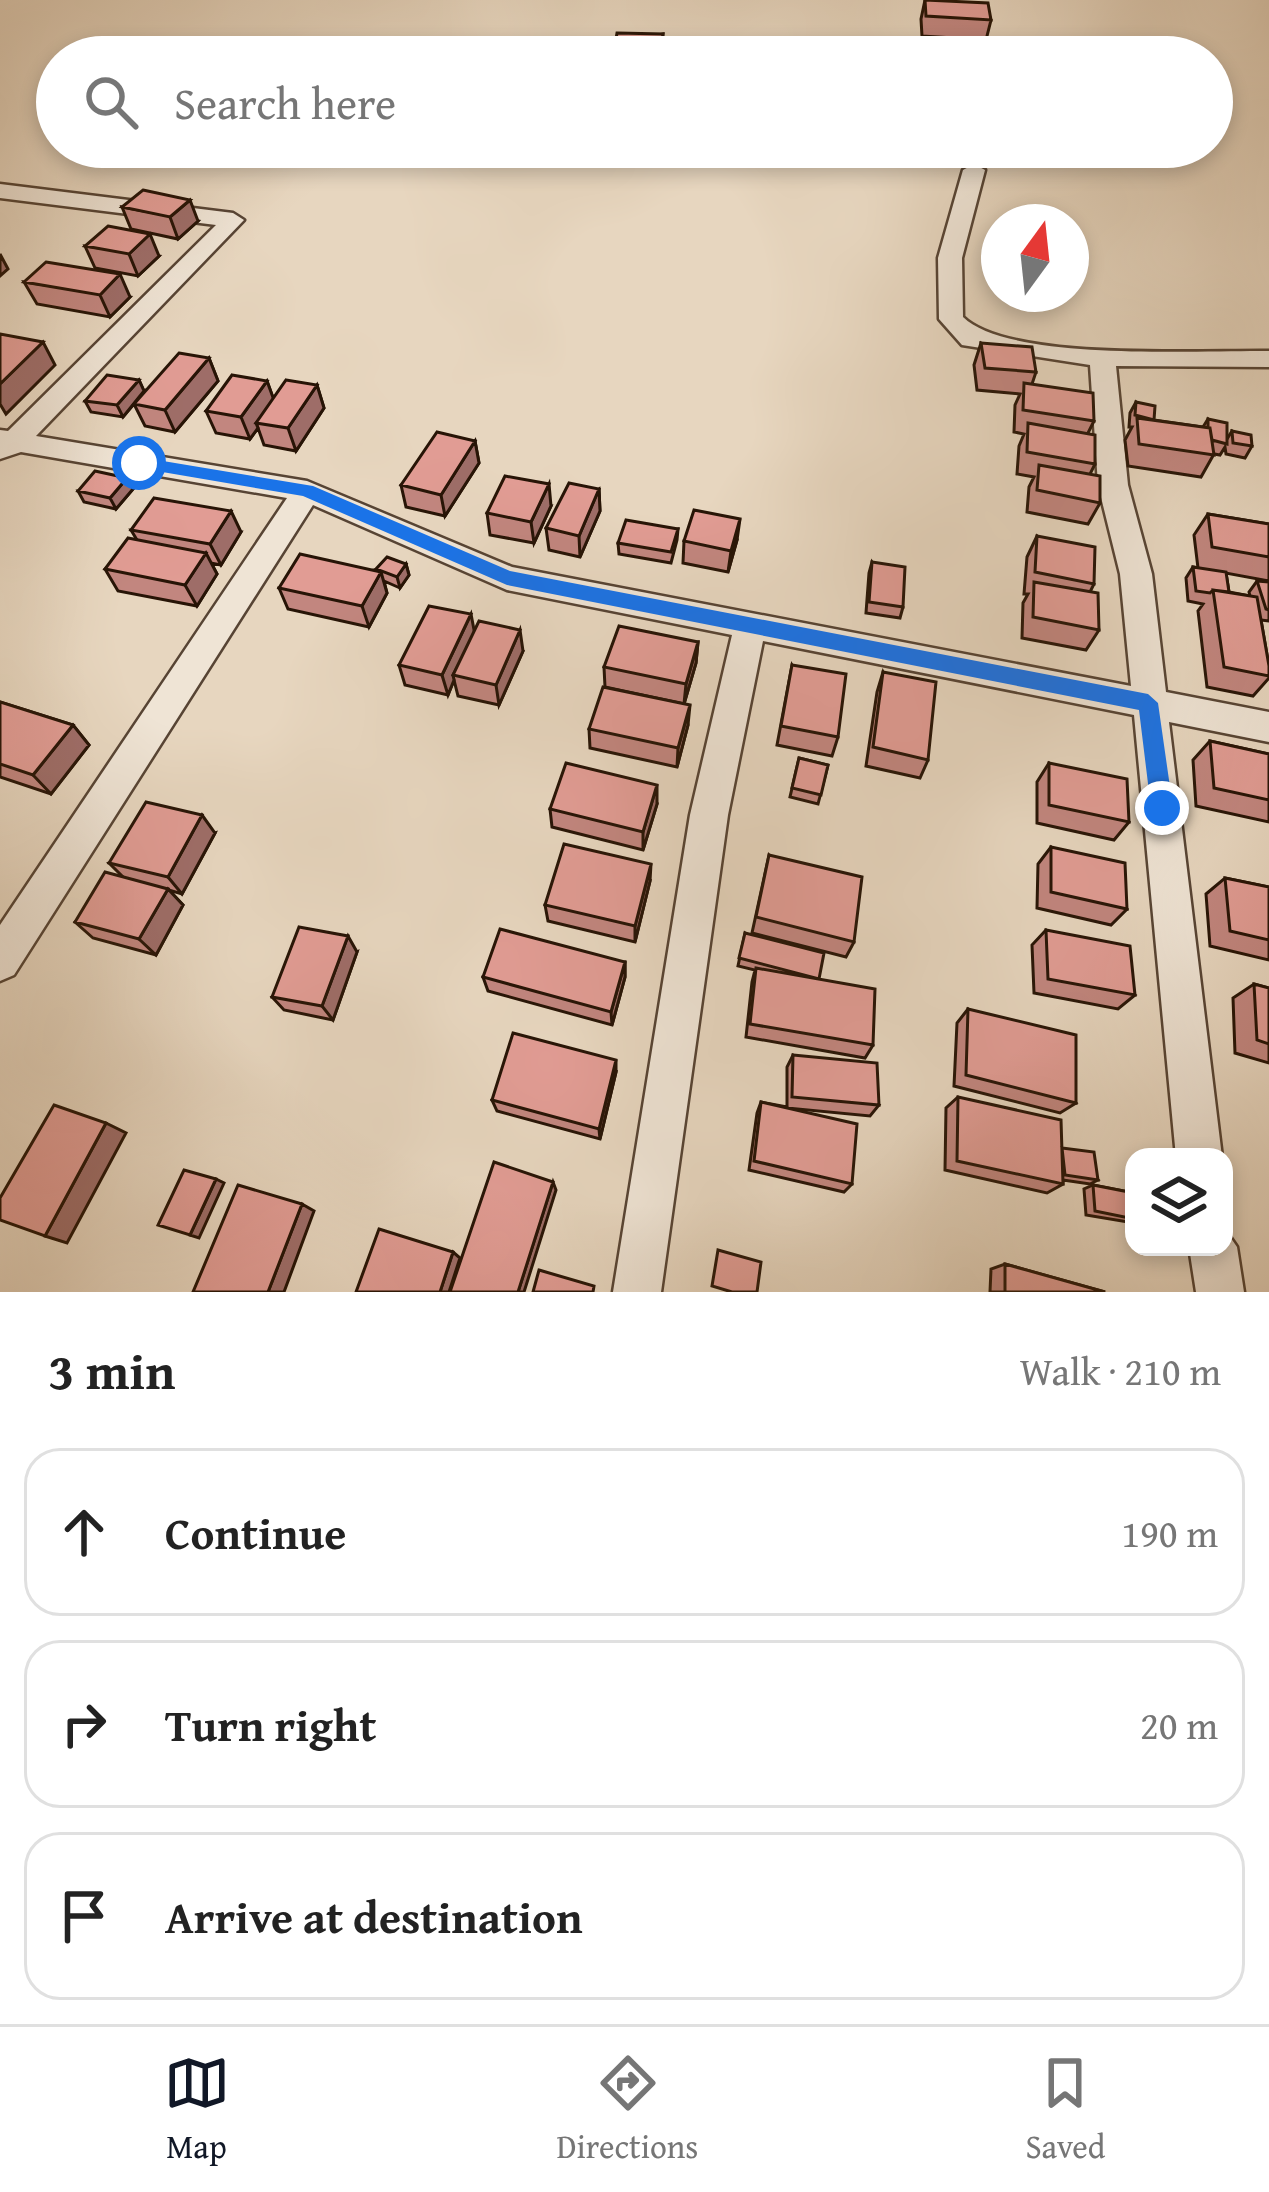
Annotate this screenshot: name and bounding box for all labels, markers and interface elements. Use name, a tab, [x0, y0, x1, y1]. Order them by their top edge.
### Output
search box	[36, 36, 1233, 168]
icon: search	[78, 69, 144, 135]
text: Search here	[174, 70, 396, 135]
north arrow	[981, 204, 1089, 312]
route start	[112, 436, 166, 490]
route end	[1135, 781, 1189, 835]
map controls	[1125, 1148, 1233, 1256]
button: layers	[1125, 1148, 1233, 1256]
text: 3 min	[48, 1333, 175, 1408]
text: Walk · 210 m	[1020, 1342, 1221, 1399]
icon: ahead	[51, 1499, 117, 1565]
text: Continue	[165, 1500, 346, 1565]
text: 190 m	[1121, 1504, 1218, 1561]
icon: right	[51, 1691, 117, 1757]
text: Turn right	[165, 1692, 377, 1757]
text: 20 m	[1140, 1696, 1218, 1753]
icon: arrive	[51, 1883, 117, 1949]
text: Arrive at destination	[165, 1884, 583, 1949]
tab: Map	[164, 2050, 230, 2170]
tab: Directions	[557, 2050, 698, 2170]
tab: Saved	[1026, 2050, 1105, 2170]

